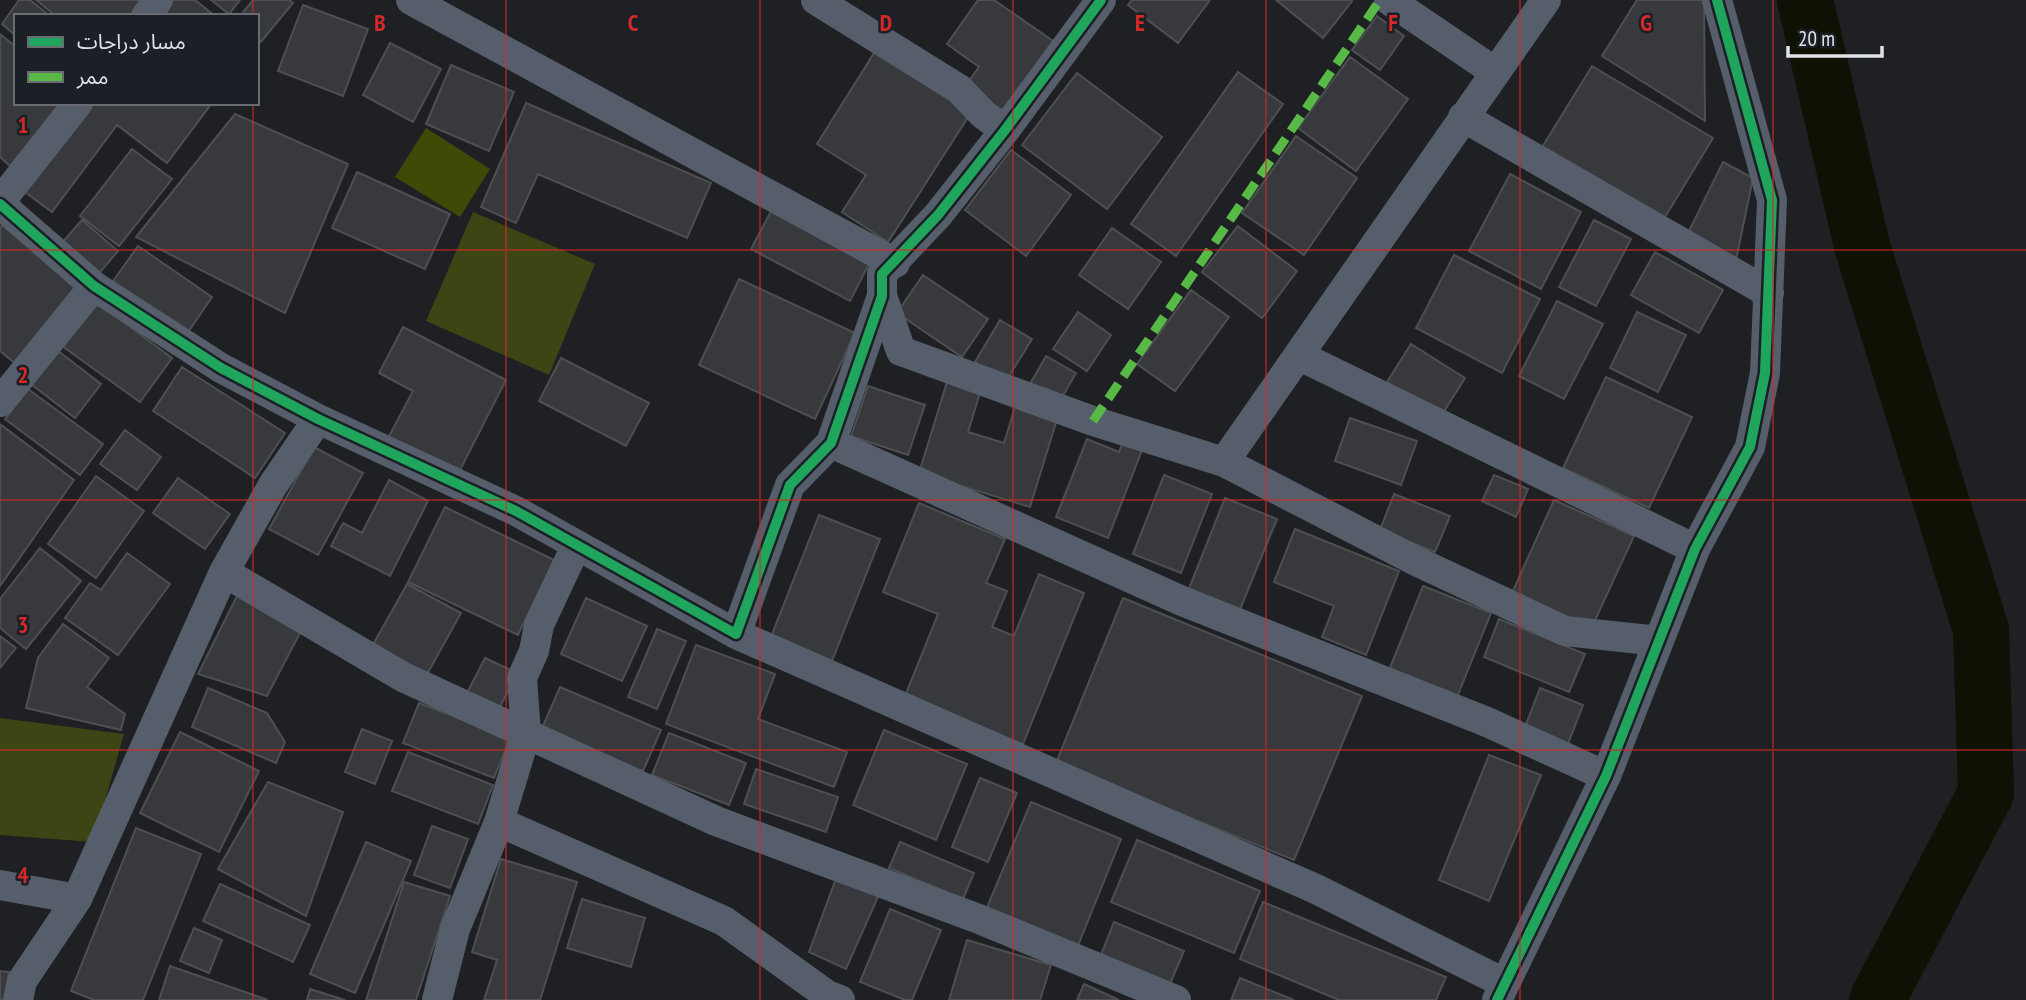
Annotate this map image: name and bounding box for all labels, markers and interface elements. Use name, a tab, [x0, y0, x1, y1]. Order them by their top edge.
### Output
text: B	[374, 8, 386, 37]
text: C	[628, 8, 639, 37]
text: D	[880, 8, 892, 37]
text: E	[1135, 8, 1145, 37]
text: F	[1388, 8, 1398, 37]
text: G	[1640, 8, 1652, 37]
legend	[14, 14, 259, 105]
scale bar	[1788, 14, 1882, 58]
text: 20 m	[1798, 25, 1835, 52]
text: مسار دراجات	[77, 28, 186, 55]
text: ممر	[76, 63, 108, 90]
text: 1	[18, 110, 29, 139]
text: 2	[18, 360, 29, 389]
text: 3	[18, 610, 29, 639]
text: 4	[18, 860, 29, 889]

